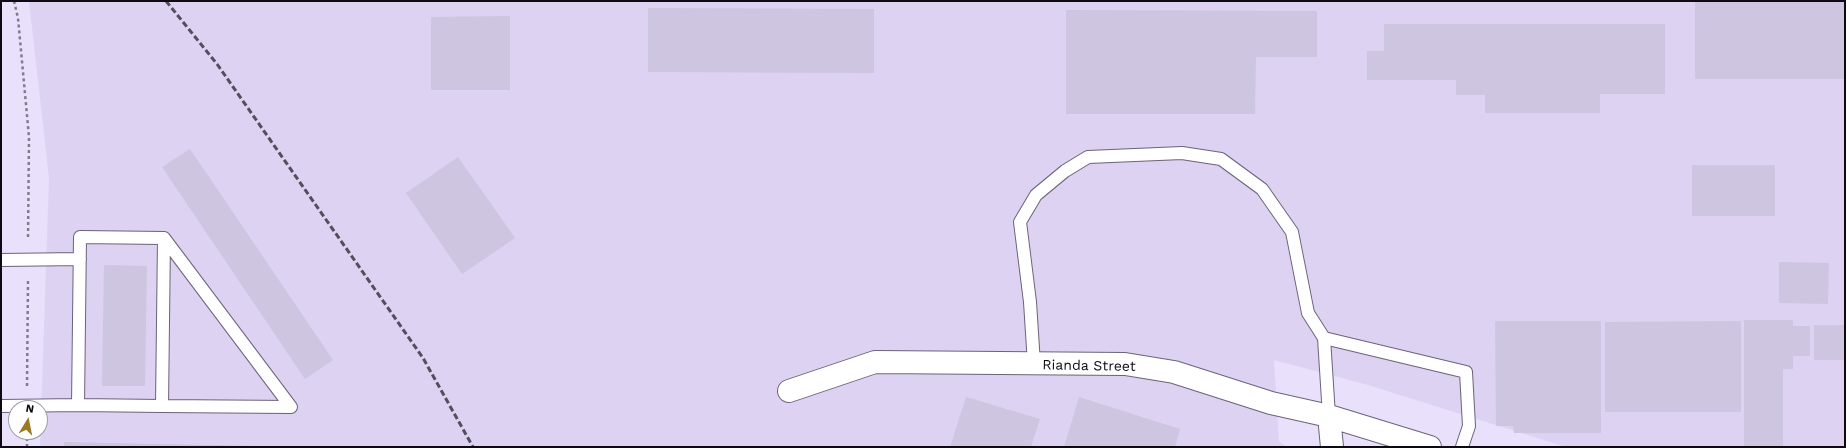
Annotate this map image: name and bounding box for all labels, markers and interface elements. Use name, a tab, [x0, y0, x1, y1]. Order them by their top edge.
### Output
street label: Rianda Street	[1042, 357, 1136, 375]
north arrow	[8, 400, 48, 440]
text: N	[25, 402, 35, 416]

